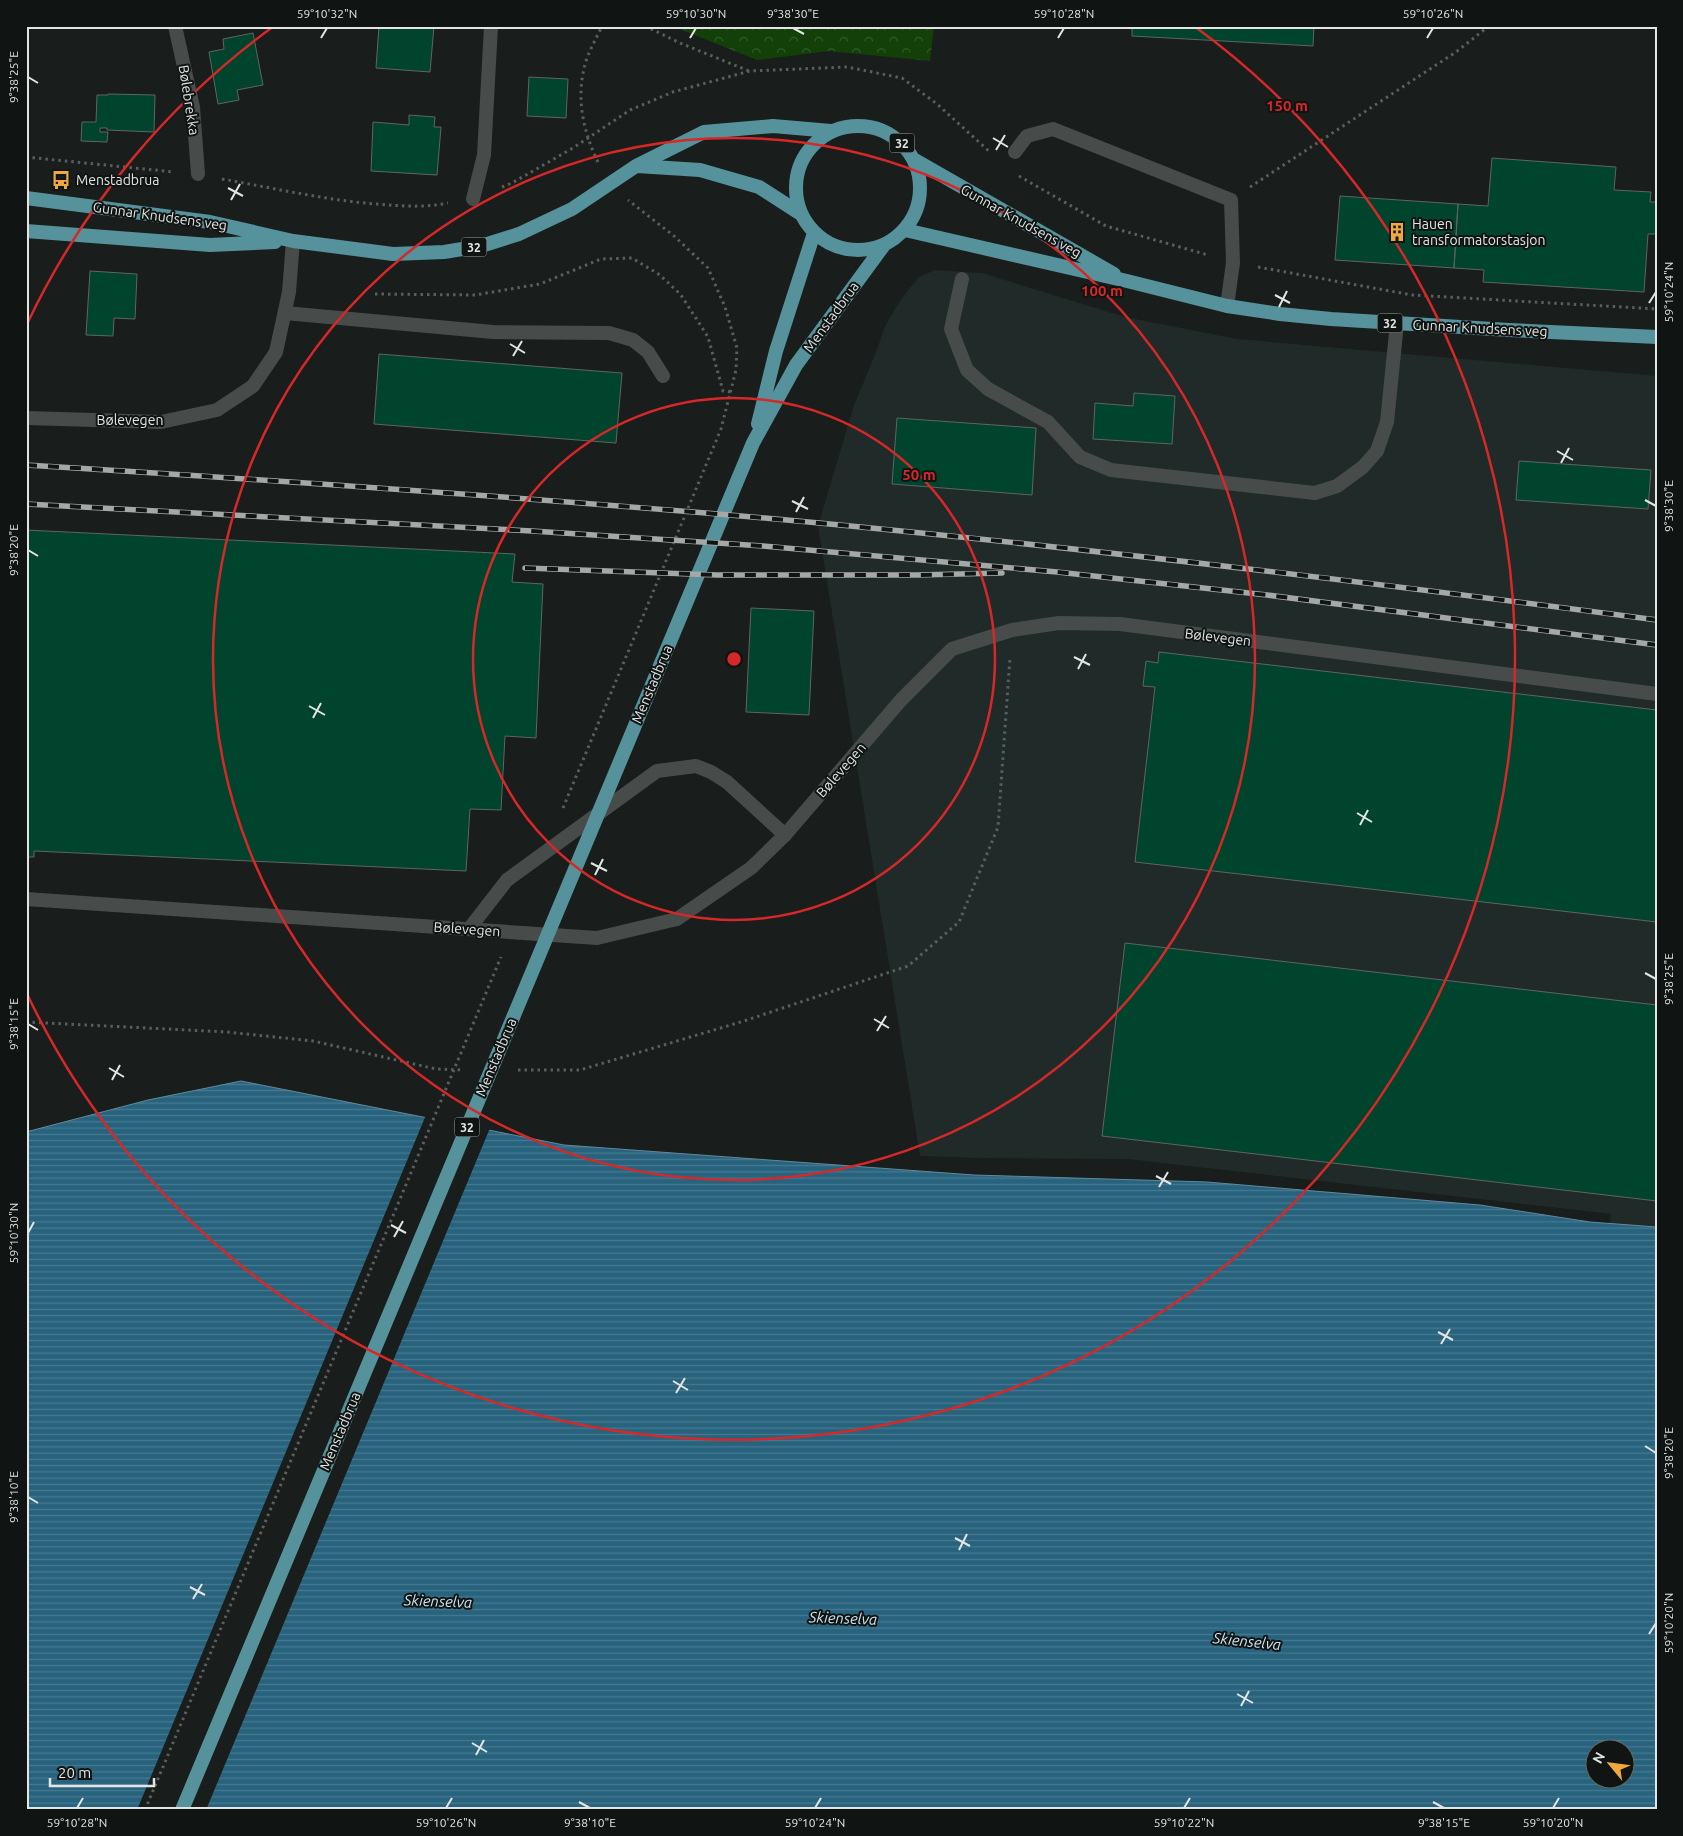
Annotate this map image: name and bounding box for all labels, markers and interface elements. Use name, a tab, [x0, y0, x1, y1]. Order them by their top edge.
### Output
text: 59°10'32"N	[297, 7, 357, 20]
text: 59°10'30"N	[666, 7, 726, 20]
text: 9°38'30"E	[767, 7, 819, 20]
text: 59°10'28"N	[1034, 7, 1094, 20]
text: 59°10'26"N	[1403, 7, 1463, 20]
text: 9°38'25"E	[7, 51, 20, 103]
street label: Bølebrekka	[176, 64, 202, 136]
text: 150 m	[1266, 97, 1308, 114]
road number: 32	[890, 134, 914, 152]
bus stop icon: Menstadbrua	[50, 169, 72, 191]
place label: Menstadbrua	[76, 172, 160, 188]
street label: Gunnar Knudsens veg	[958, 181, 1084, 261]
street label: Gunnar Knudsens veg	[92, 199, 228, 233]
place label: Hauen transformatorstasjon	[1412, 216, 1546, 248]
building icon: Hauen transformatorstasjon	[1386, 221, 1408, 243]
road number: 32	[462, 238, 486, 256]
text: 59°10'24"N	[1662, 262, 1675, 322]
street label: Menstadbrua	[800, 279, 862, 355]
text: 100 m	[1081, 282, 1123, 299]
road number: 32	[1378, 314, 1402, 332]
street label: Gunnar Knudsens veg	[1412, 316, 1548, 340]
street label: Bølevegen	[97, 412, 163, 428]
text: 50 m	[902, 466, 936, 483]
text: 9°38'30"E	[1662, 480, 1675, 532]
text: 9°38'20"E	[7, 524, 20, 576]
street label: Bølevegen	[1184, 625, 1252, 649]
street label: Menstadbrua	[628, 642, 676, 726]
centre of rings	[725, 650, 743, 668]
street label: Bølevegen	[813, 740, 869, 800]
street label: Bølevegen	[433, 919, 501, 939]
text: 9°38'25"E	[1662, 953, 1675, 1005]
text: 9°38'15"E	[7, 998, 20, 1050]
street label: Menstadbrua	[472, 1015, 520, 1099]
road number: 32	[454, 1118, 480, 1136]
text: 59°10'30"N	[7, 1203, 20, 1263]
street label: Menstadbrua	[316, 1389, 364, 1473]
text: 9°38'20"E	[1662, 1427, 1675, 1479]
text: 9°38'10"E	[7, 1471, 20, 1523]
water label: Skienselva	[403, 1591, 472, 1611]
text: 59°10'20"N	[1662, 1593, 1675, 1653]
water label: Skienselva	[808, 1608, 877, 1628]
water label: Skienselva	[1211, 1629, 1282, 1653]
north arrow	[1586, 1738, 1636, 1788]
text: N	[1589, 1749, 1608, 1766]
scale bar	[50, 1756, 154, 1788]
text: 20 m	[58, 1764, 91, 1781]
text: 59°10'28"N	[47, 1816, 107, 1829]
text: 59°10'26"N	[416, 1816, 476, 1829]
text: 9°38'10"E	[564, 1816, 616, 1829]
text: 59°10'24"N	[785, 1816, 845, 1829]
text: 59°10'22"N	[1154, 1816, 1214, 1829]
text: 9°38'15"E	[1418, 1816, 1470, 1829]
text: 59°10'20"N	[1523, 1816, 1583, 1829]

